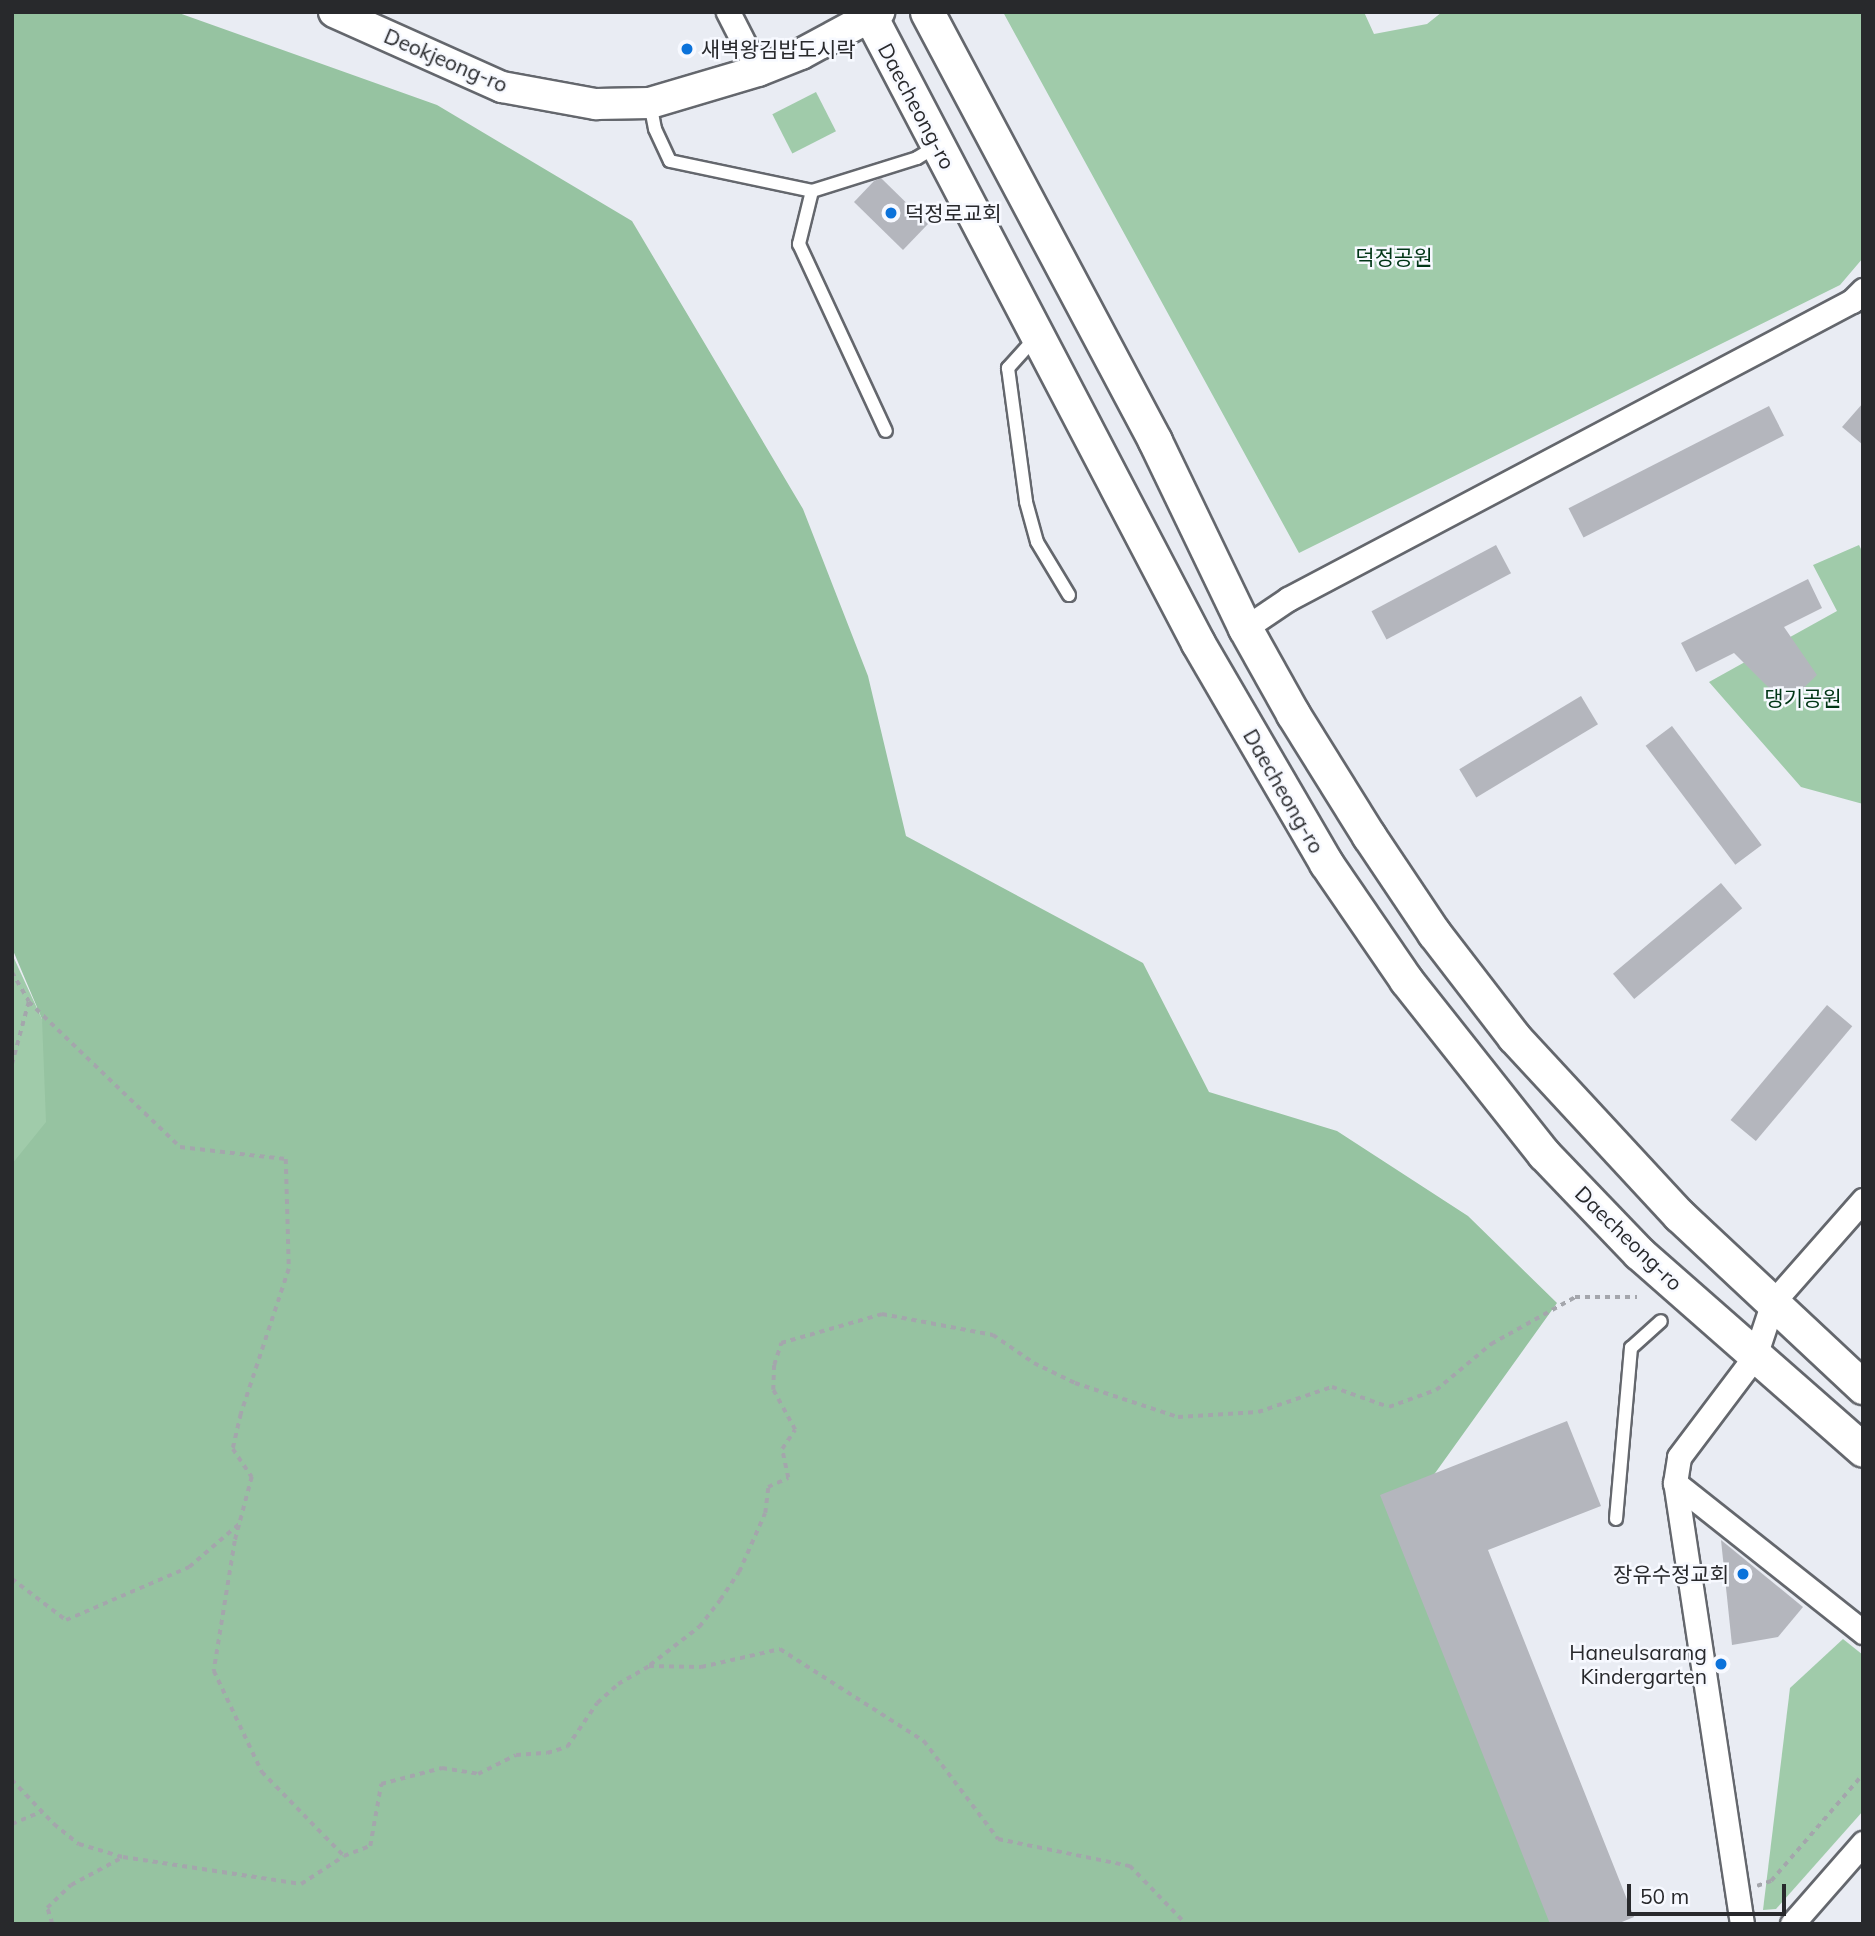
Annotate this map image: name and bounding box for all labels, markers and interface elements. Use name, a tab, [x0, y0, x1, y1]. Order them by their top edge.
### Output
street label: Deokjeong-ro	[380, 23, 512, 97]
place label: 새벽왕김밥도시락	[701, 36, 856, 62]
street label: Daecheong-ro	[873, 39, 961, 173]
marker: 새벽왕김밥도시락	[679, 41, 695, 57]
place label: 덕정로교회	[905, 200, 1002, 226]
marker: 덕정로교회	[883, 205, 899, 221]
park label: 덕정공원	[1355, 244, 1433, 270]
park label: 댕기공원	[1764, 685, 1842, 711]
street label: Daecheong-ro	[1238, 724, 1330, 858]
street label: Daecheong-ro	[1570, 1181, 1688, 1295]
place label: 장유수정교회	[1613, 1561, 1729, 1587]
marker: 장유수정교회	[1735, 1566, 1751, 1582]
place label: Haneulsarang Kindergarten	[1569, 1639, 1707, 1689]
marker: Haneulsarang Kindergarten	[1713, 1656, 1729, 1672]
scale bar	[1630, 1870, 1789, 1914]
text: 50 m	[1640, 1883, 1689, 1909]

